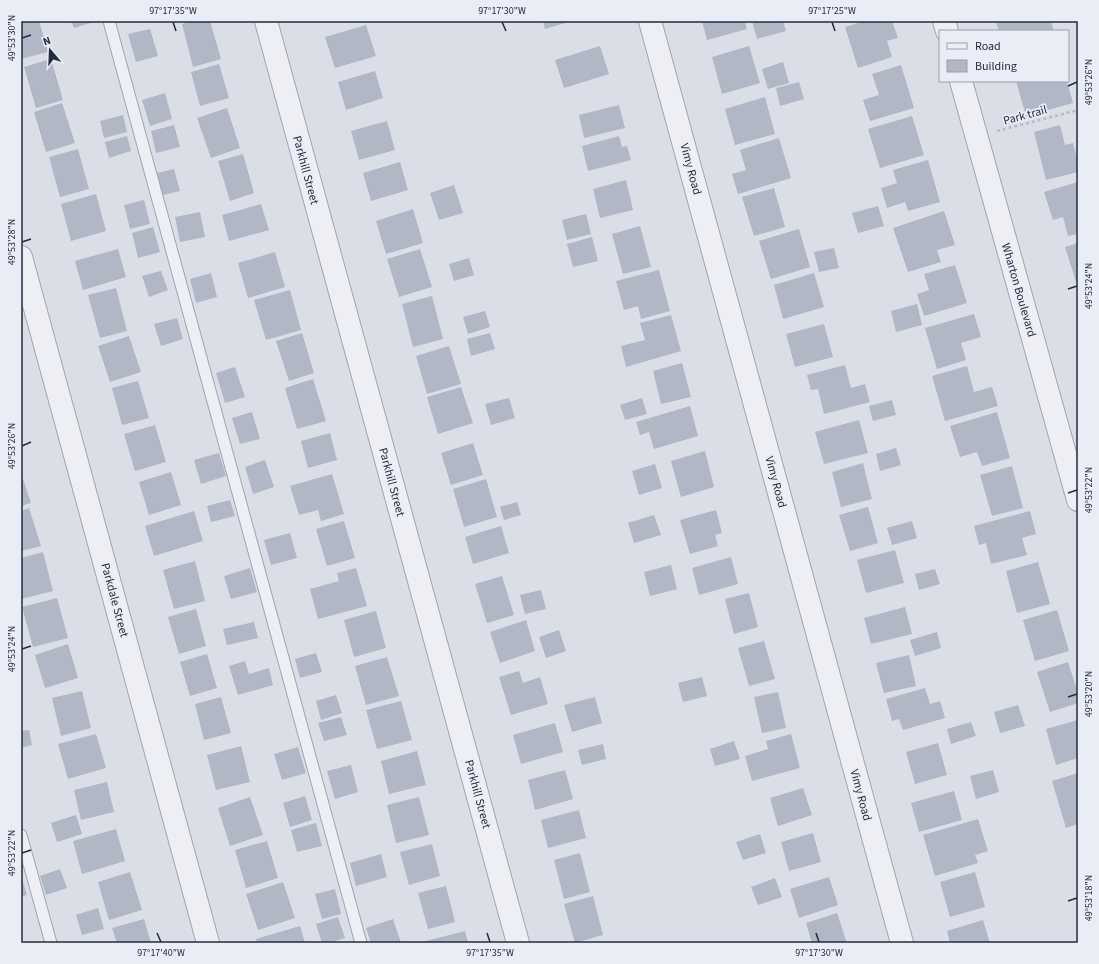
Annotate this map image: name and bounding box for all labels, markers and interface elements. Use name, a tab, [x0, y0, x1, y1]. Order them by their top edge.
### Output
text: 97°17'35"W	[149, 4, 197, 18]
text: 97°17'30"W	[478, 4, 526, 18]
text: 97°17'25"W	[808, 4, 856, 18]
text: 49°53'30"N	[5, 15, 19, 61]
north arrow	[30, 30, 70, 70]
legend	[939, 30, 1069, 82]
text: N	[41, 33, 53, 49]
text: Road	[975, 38, 1001, 55]
text: Building	[975, 58, 1017, 75]
text: 49°53'26"N	[1082, 59, 1096, 105]
street label: Park trail	[1001, 101, 1049, 129]
street label: Parkhill Street	[288, 134, 323, 206]
street label: Vimy Road	[675, 141, 706, 197]
text: 49°53'28"N	[5, 219, 19, 265]
street label: Wharton Boulevard	[997, 241, 1040, 339]
text: 49°53'24"N	[1082, 263, 1096, 309]
text: 49°53'26"N	[5, 423, 19, 469]
street label: Parkhill Street	[374, 446, 409, 518]
street label: Vimy Road	[760, 454, 791, 510]
text: 49°53'22"N	[1082, 467, 1096, 513]
street label: Parkdale Street	[96, 561, 133, 639]
text: 49°53'24"N	[5, 626, 19, 672]
text: 49°53'20"N	[1082, 671, 1096, 717]
street label: Parkhill Street	[460, 758, 495, 830]
street label: Vimy Road	[845, 767, 876, 823]
text: 49°53'22"N	[5, 830, 19, 876]
text: 49°53'18"N	[1082, 875, 1096, 921]
text: 97°17'40"W	[137, 946, 185, 960]
text: 97°17'35"W	[466, 946, 514, 960]
text: 97°17'30"W	[795, 946, 843, 960]

